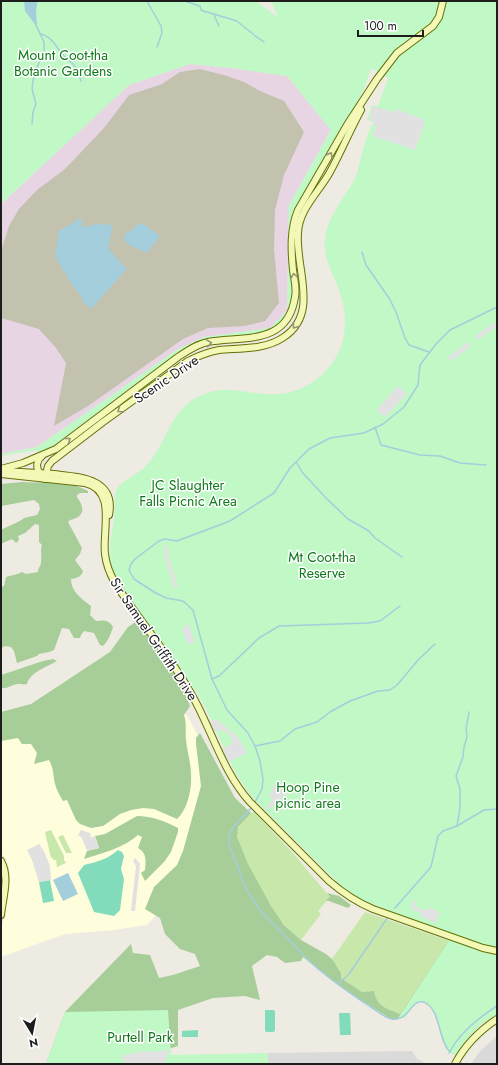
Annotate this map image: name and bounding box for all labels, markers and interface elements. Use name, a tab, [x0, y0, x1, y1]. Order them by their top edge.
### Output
scale bar	[358, 12, 423, 38]
text: 100 m	[364, 17, 397, 35]
park label: Mount Coot-tha Botanic Gardens	[14, 45, 112, 81]
one-way arrow	[325, 152, 333, 160]
one-way arrow	[290, 273, 299, 279]
one-way arrow	[293, 321, 300, 328]
one-way arrow	[206, 339, 212, 348]
street label: Scenic Drive	[129, 350, 203, 408]
one-way arrow	[117, 405, 124, 413]
one-way arrow	[64, 438, 71, 445]
park label: JC Slaughter Falls Picnic Area	[139, 475, 237, 511]
park label: Mt Coot-tha Reserve	[288, 547, 356, 583]
street label: Sir Samuel Griffith Drive	[105, 573, 203, 705]
park label: Hoop Pine picnic area	[275, 777, 341, 813]
north arrow	[12, 1013, 52, 1053]
park label: Purtell Park	[107, 1027, 174, 1047]
text: N	[28, 1034, 39, 1051]

